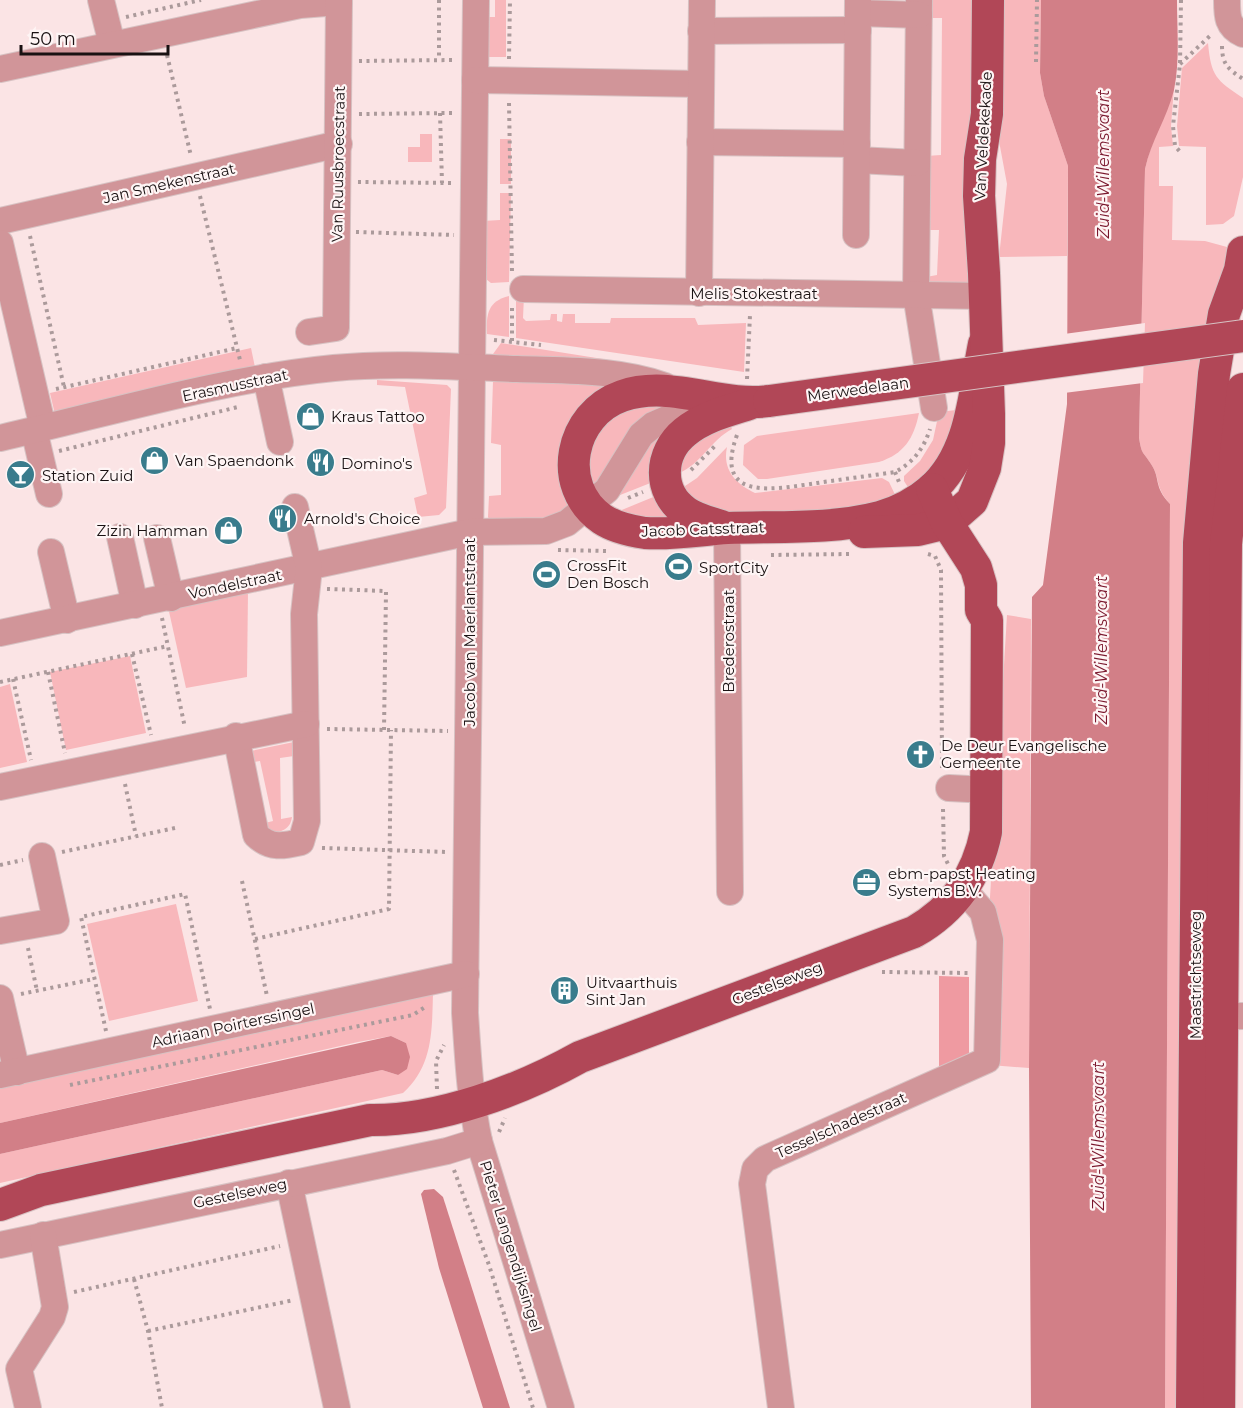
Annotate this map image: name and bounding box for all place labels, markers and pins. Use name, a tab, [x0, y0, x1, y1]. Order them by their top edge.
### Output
shop icon: Kraus Tattoo	[294, 400, 326, 432]
place label: Kraus Tattoo	[331, 407, 425, 426]
shop icon: Van Spaendonk	[138, 444, 170, 476]
restaurant icon: Domino's	[304, 447, 336, 479]
place label: Van Spaendonk	[175, 451, 294, 470]
place label: Domino's	[341, 454, 412, 473]
bar icon: Station Zuid	[5, 459, 37, 491]
place label: Station Zuid	[42, 466, 133, 485]
restaurant icon: Arnold's Choice	[267, 502, 299, 534]
place label: Arnold's Choice	[304, 509, 420, 528]
shop icon: Zizin Hamman	[213, 514, 245, 546]
place label: Zizin Hamman	[97, 521, 208, 540]
sports icon: SportCity	[662, 551, 694, 583]
place label: CrossFit Den Bosch	[567, 556, 649, 592]
sports icon: CrossFit Den Bosch	[530, 558, 562, 590]
place label: SportCity	[699, 558, 769, 577]
place label: De Deur Evangelische Gemeente	[941, 736, 1107, 772]
church icon: De Deur Evangelische Gemeente	[904, 738, 936, 770]
place label: ebm-papst Heating Systems B.V.	[888, 864, 1036, 900]
office icon: ebm-papst Heating Systems B.V.	[851, 866, 883, 898]
place label: Uitvaarthuis Sint Jan	[586, 973, 677, 1009]
building icon: Uitvaarthuis Sint Jan	[549, 975, 581, 1007]

